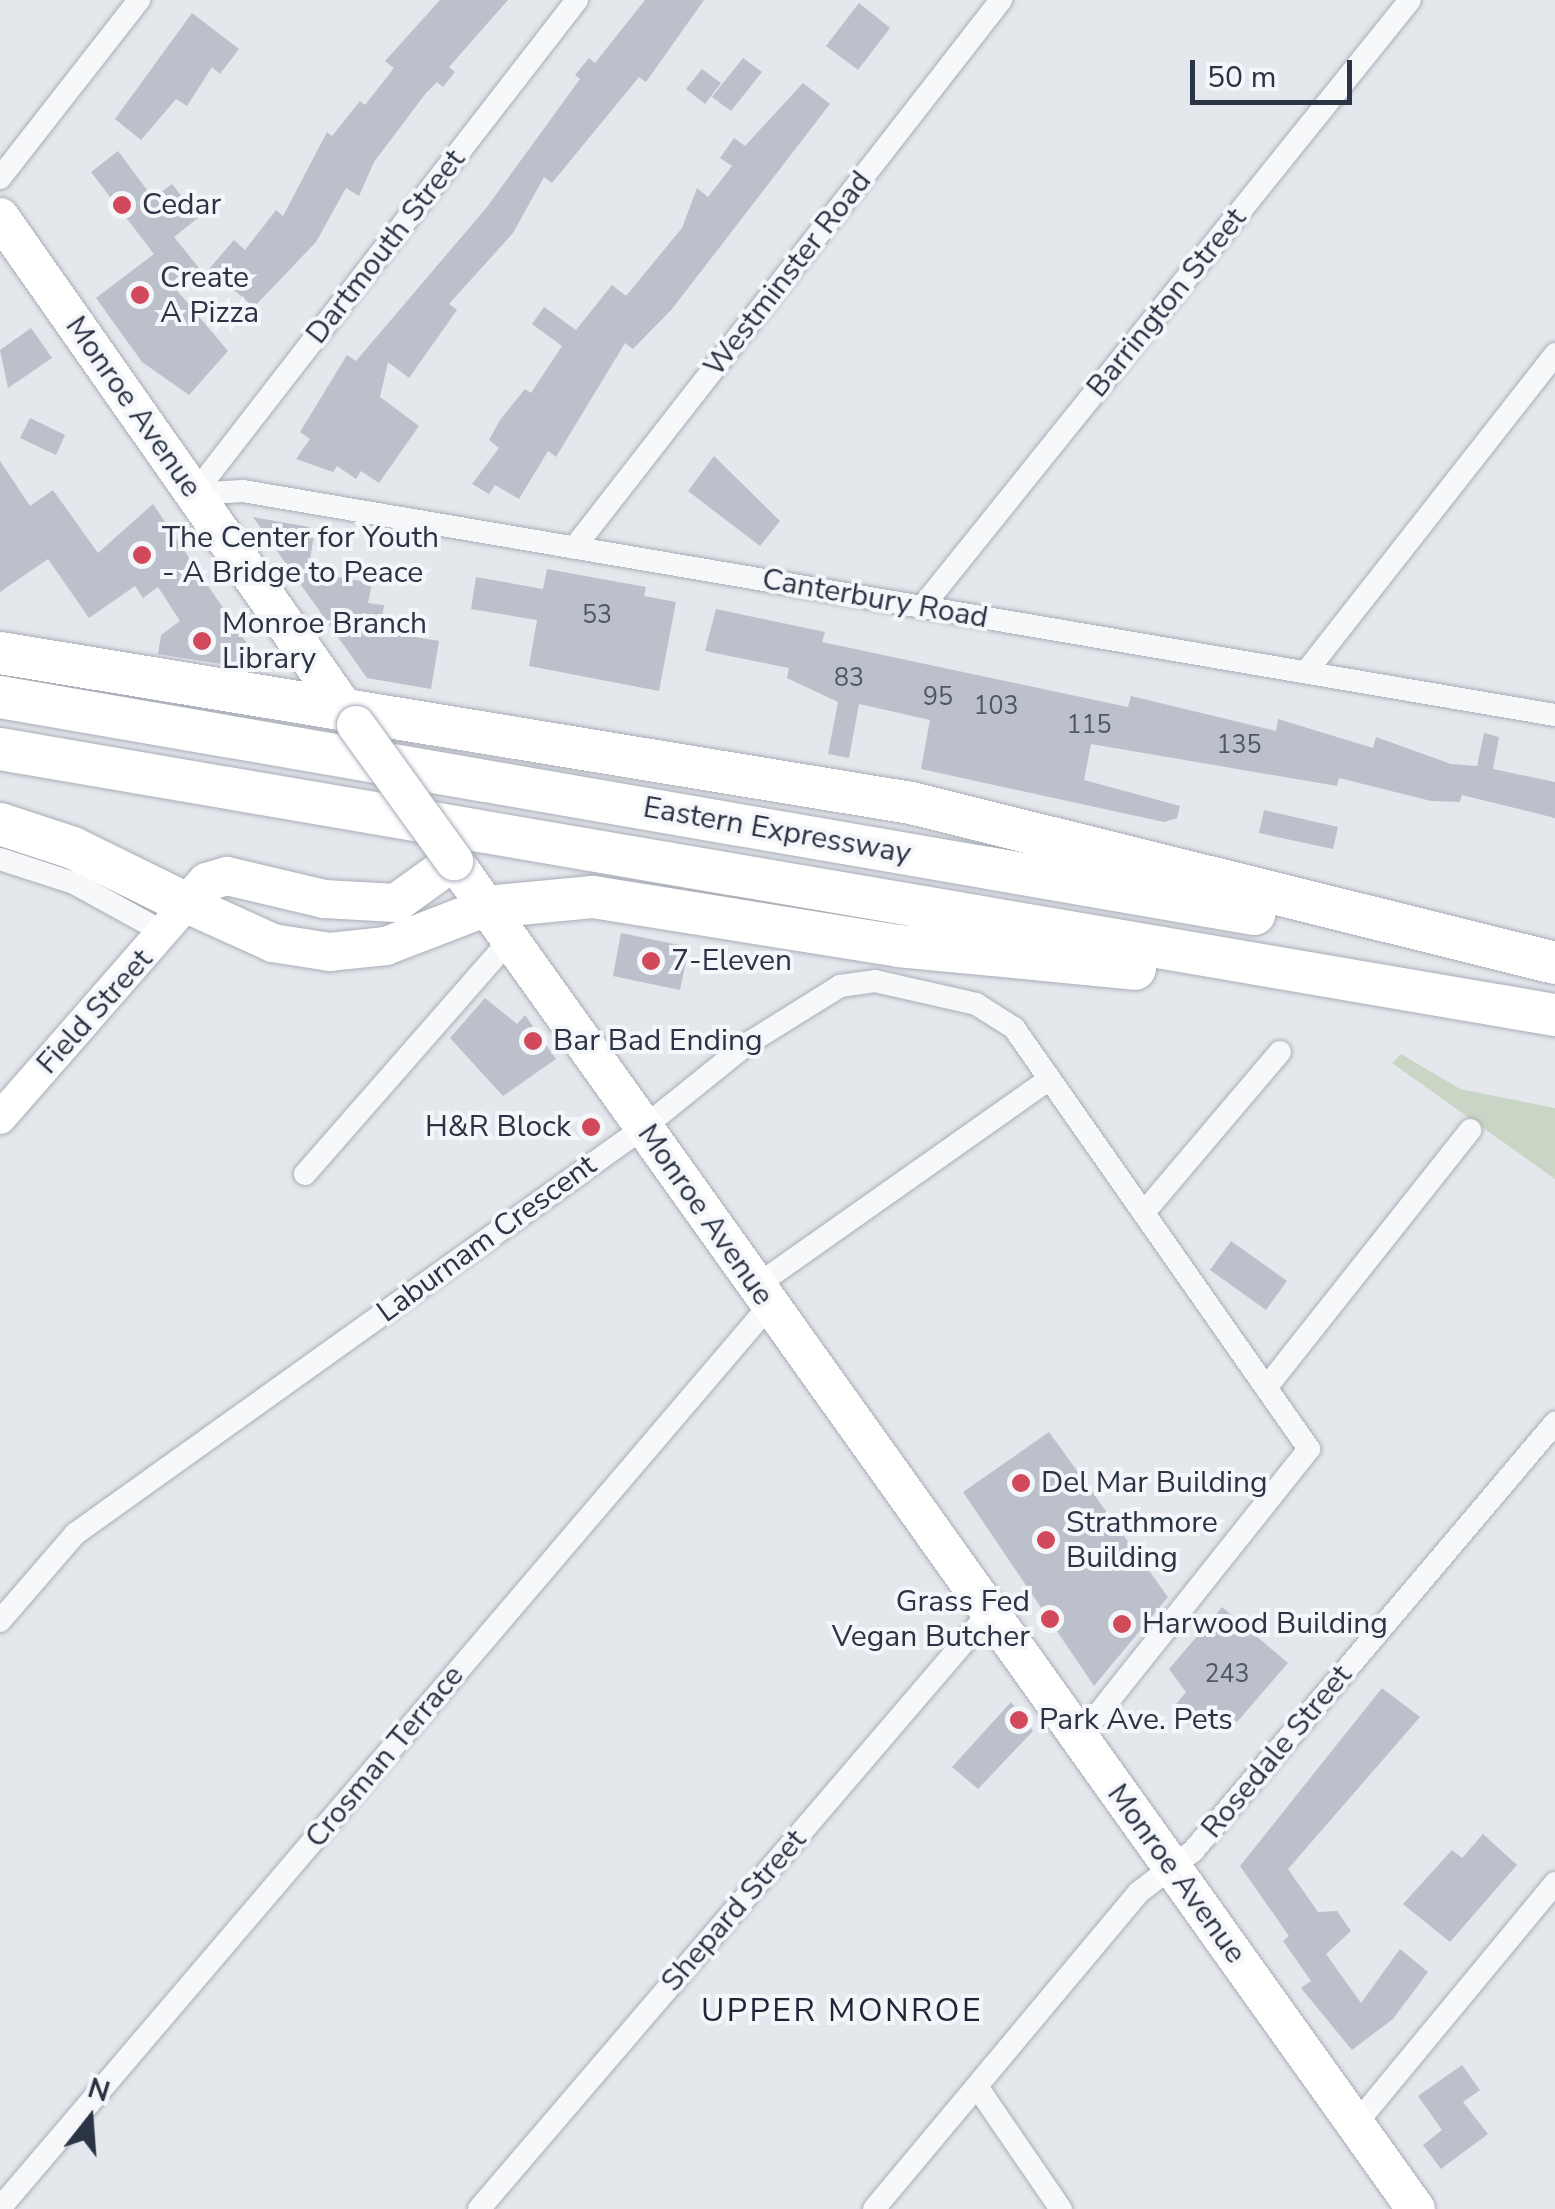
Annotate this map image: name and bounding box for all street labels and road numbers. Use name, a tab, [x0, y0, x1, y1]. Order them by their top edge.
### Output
street label: Dartmouth Street	[299, 143, 473, 351]
street label: Westminster Road	[697, 164, 879, 384]
street label: Barrington Street	[1080, 201, 1254, 405]
street label: Monroe Avenue	[57, 310, 209, 504]
street label: Canterbury Road	[759, 561, 991, 637]
street label: Eastern Expressway	[640, 790, 914, 872]
street label: Field Street	[30, 942, 160, 1082]
street label: Monroe Avenue	[629, 1118, 781, 1312]
street label: Laburnam Crescent	[371, 1147, 603, 1331]
street label: Rosedale Street	[1194, 1658, 1360, 1846]
street label: Crosman Terrace	[298, 1659, 472, 1855]
street label: Monroe Avenue	[1099, 1778, 1253, 1970]
street label: Shepard Street	[654, 1823, 814, 1999]

